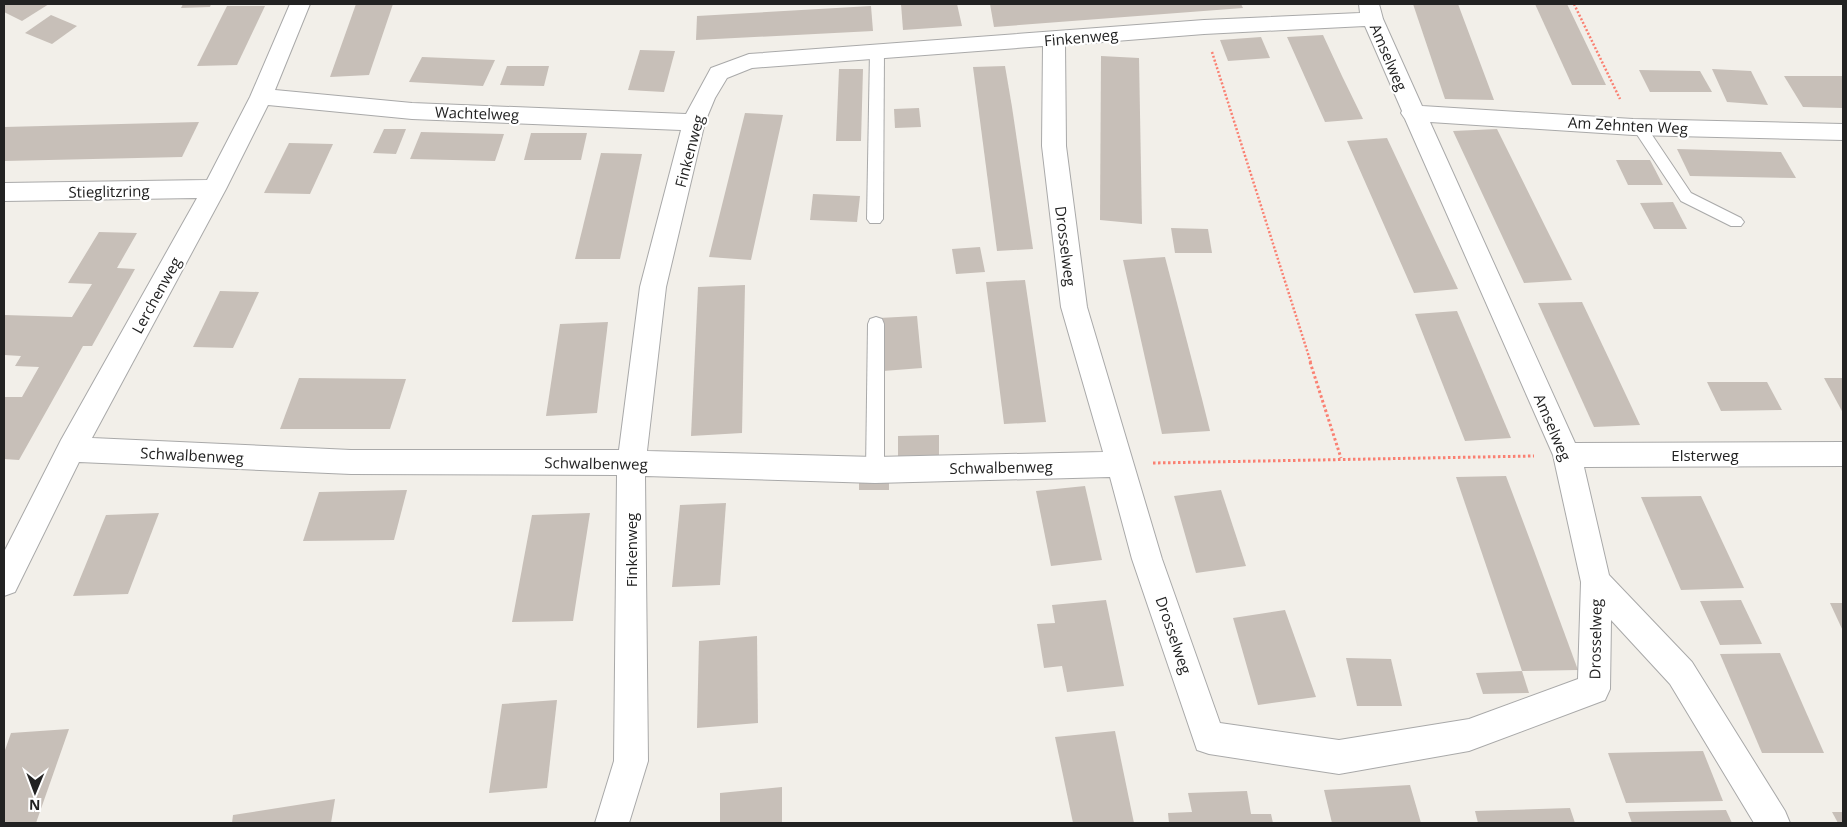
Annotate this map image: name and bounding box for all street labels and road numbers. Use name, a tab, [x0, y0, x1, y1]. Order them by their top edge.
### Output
street label: Amselweg	[1366, 20, 1412, 94]
street label: Finkenweg	[1043, 24, 1119, 50]
street label: Wachtelweg	[435, 102, 519, 124]
street label: Finkenweg	[670, 112, 708, 190]
street label: Am Zehnten Weg	[1568, 112, 1688, 138]
street label: Stieglitzring	[68, 180, 150, 202]
street label: Drosselweg	[1051, 205, 1081, 287]
street label: Lerchenweg	[127, 253, 185, 337]
street label: Amselweg	[1530, 390, 1576, 464]
street label: Schwalbenweg	[140, 442, 244, 468]
street label: Elsterweg	[1671, 445, 1739, 465]
street label: Schwalbenweg	[544, 452, 648, 474]
street label: Schwalbenweg	[949, 456, 1053, 478]
street label: Finkenweg	[621, 513, 641, 587]
street label: Drosselweg	[1151, 594, 1197, 676]
street label: Drosselweg	[1584, 598, 1606, 680]

